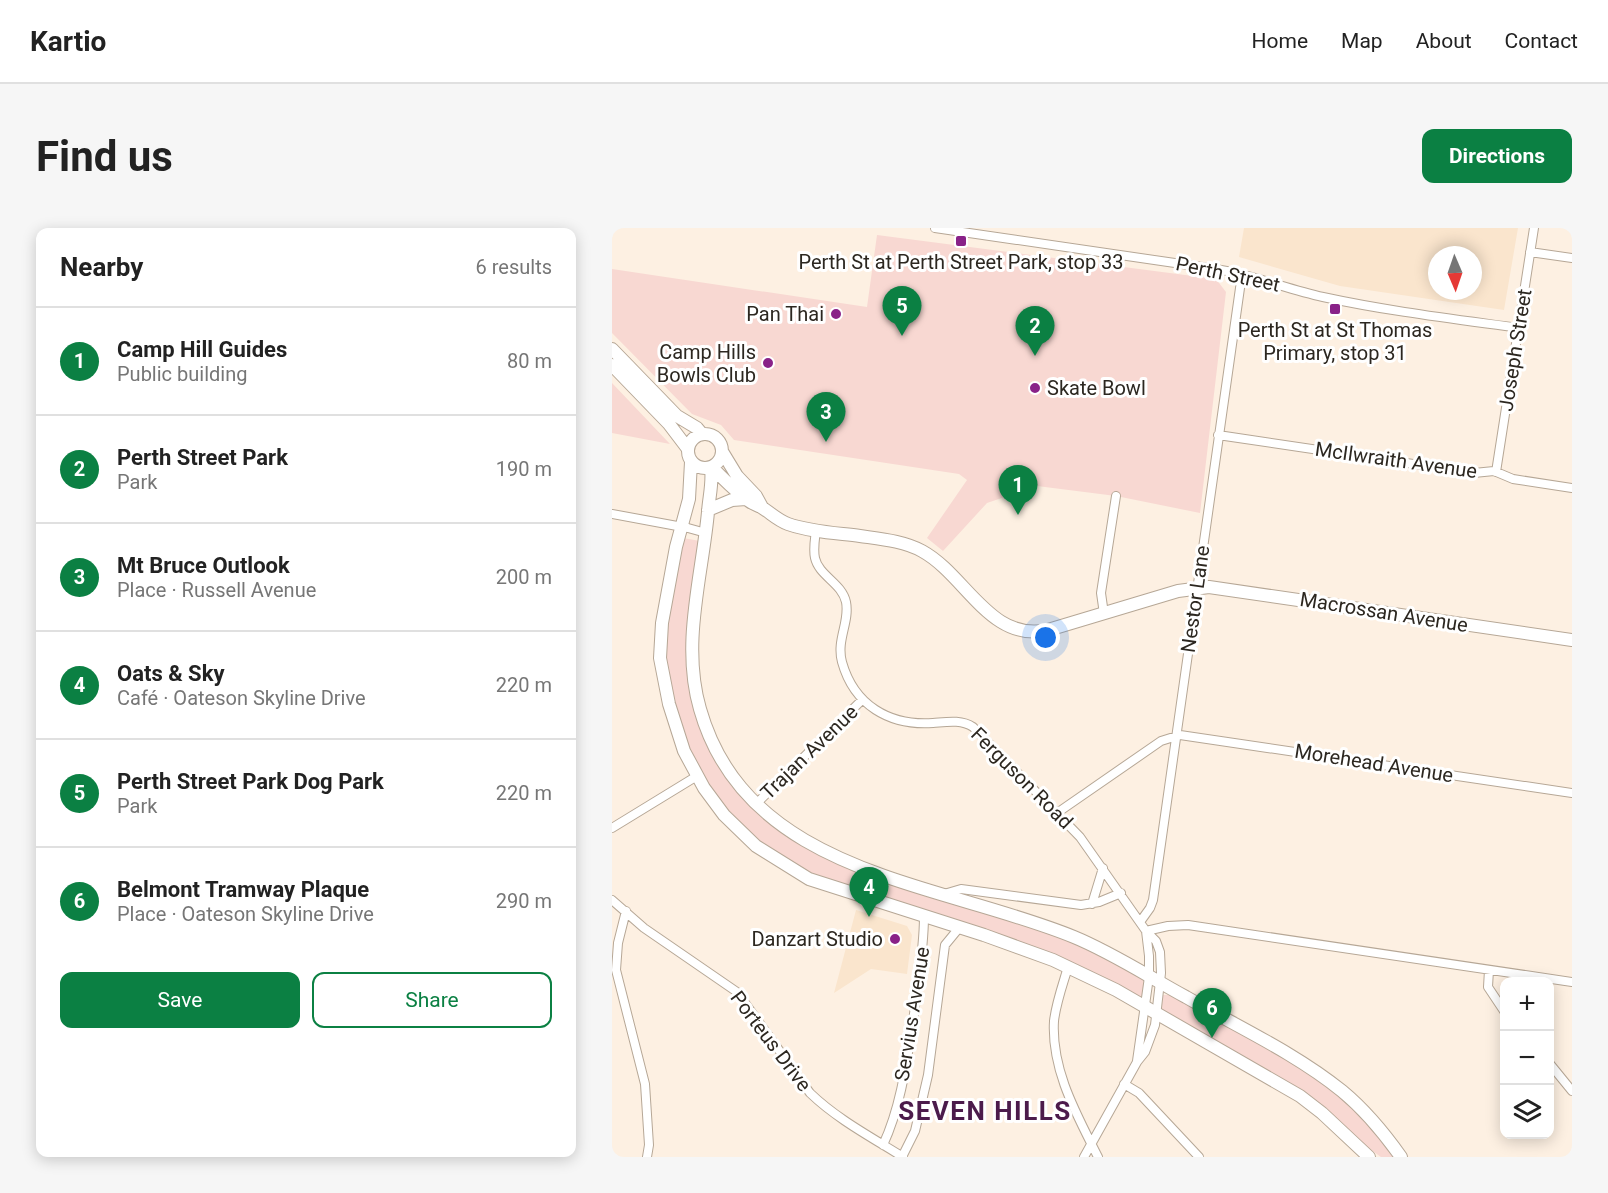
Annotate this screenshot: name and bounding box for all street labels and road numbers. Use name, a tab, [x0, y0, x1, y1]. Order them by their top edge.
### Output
street label: Perth Street	[1174, 251, 1282, 297]
street label: Joseph Street	[1494, 287, 1536, 413]
street label: McIlwraith Avenue	[1313, 437, 1479, 483]
street label: Nestor Lane	[1176, 544, 1214, 654]
street label: Macrossan Avenue	[1298, 587, 1470, 637]
street label: Trajan Avenue	[756, 700, 862, 804]
street label: Ferguson Road	[966, 722, 1078, 834]
street label: Morehead Avenue	[1293, 739, 1455, 787]
street label: Servius Avenue	[890, 945, 934, 1083]
street label: Porteus Drive	[725, 986, 817, 1096]

